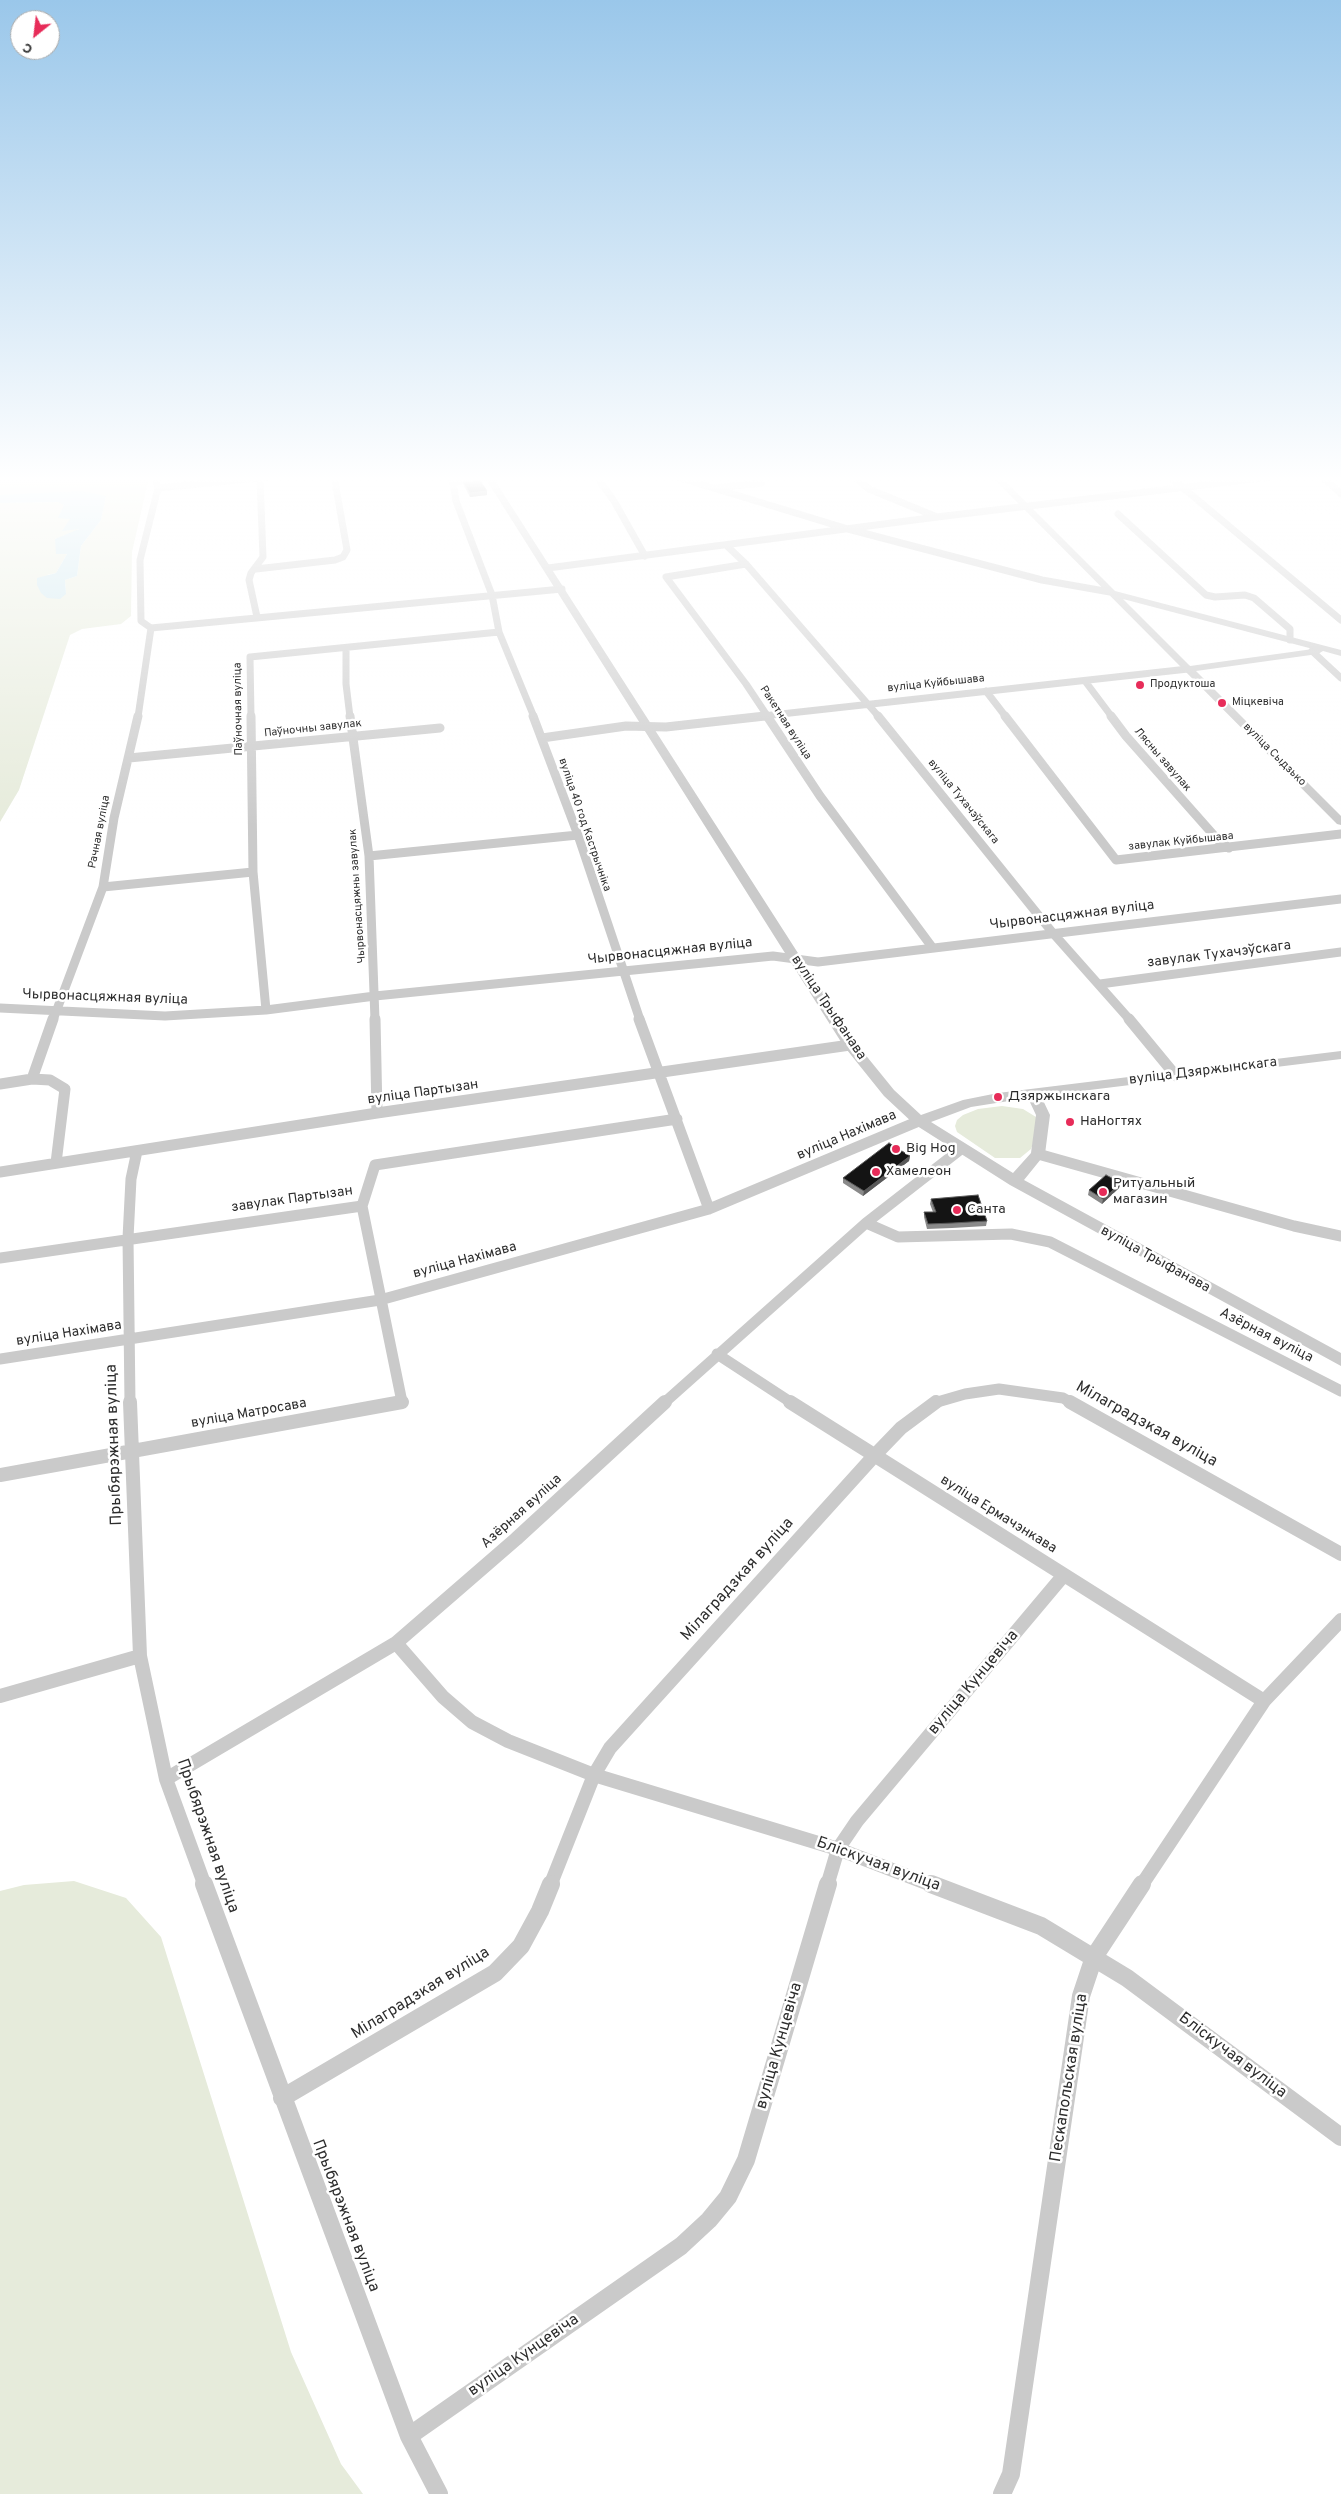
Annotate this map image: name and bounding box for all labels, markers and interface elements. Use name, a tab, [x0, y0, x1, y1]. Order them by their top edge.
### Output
north arrow	[10, 10, 60, 60]
text: С	[20, 38, 36, 57]
street label: Паўночная вуліца	[232, 662, 246, 756]
street label: вуліца Куйбышава	[887, 672, 985, 696]
place label: Продуктоша	[1150, 678, 1215, 692]
marker: Продуктоша	[1134, 679, 1146, 691]
street label: Ракетная вуліца	[756, 684, 814, 762]
place label: Міцкевіча	[1232, 696, 1284, 710]
marker: Міцкевіча	[1216, 697, 1228, 709]
street label: Паўночны завулак	[264, 717, 362, 741]
street label: вуліца Сыдзько	[1240, 721, 1308, 789]
street label: Лясны завулак	[1131, 725, 1193, 795]
street label: вуліца 40 год Кастрычніка	[555, 757, 613, 893]
street label: вуліца Тухачэўскага	[925, 757, 1001, 847]
street label: Рачная вуліца	[86, 794, 114, 870]
street label: Чырвонасцяжны завулак	[347, 828, 369, 964]
street label: завулак Куйбышава	[1128, 830, 1234, 854]
street label: Чырвонасцяжная вуліца	[989, 898, 1155, 934]
street label: Чырвонасцяжная вуліца	[587, 935, 753, 969]
street label: завулак Тухачэўскага	[1146, 938, 1292, 972]
street label: вуліца Трыфанава	[787, 952, 869, 1064]
street label: Чырвонасцяжная вуліца	[22, 987, 188, 1009]
street label: вуліца Дзяржынскага	[1128, 1055, 1278, 1089]
street label: вуліца Партызан	[366, 1077, 480, 1109]
place label: Дзяржынскага	[1008, 1089, 1110, 1105]
marker: Дзяржынскага	[992, 1091, 1004, 1103]
street label: вуліца Нахімава	[795, 1107, 899, 1165]
place label: НаНогтях	[1080, 1114, 1142, 1130]
marker: НаНогтях	[1064, 1116, 1076, 1128]
place label: Big Hog	[906, 1141, 956, 1157]
marker: Big Hog	[890, 1143, 902, 1155]
place label: Хамелеон	[886, 1164, 951, 1180]
marker: Хамелеон	[870, 1166, 882, 1178]
place label: Ритуальный магазин	[1113, 1176, 1195, 1208]
street label: завулак Партызан	[230, 1183, 354, 1217]
marker: Ритуальный магазин	[1097, 1186, 1109, 1198]
place label: Санта	[967, 1202, 1006, 1218]
marker: Санта	[951, 1204, 963, 1216]
street label: вуліца Трыфанава	[1097, 1223, 1213, 1297]
street label: вуліца Нахімава	[411, 1239, 519, 1283]
street label: Азёрная вуліца	[1216, 1305, 1316, 1367]
street label: вуліца Нахімава	[15, 1317, 123, 1351]
street label: Прыбярэжная вуліца	[103, 1364, 127, 1526]
street label: Мілаградзкая вуліца	[1072, 1378, 1220, 1472]
street label: вуліца Матросава	[190, 1396, 308, 1432]
street label: Азёрная вуліца	[478, 1471, 566, 1553]
street label: вуліца Ермачэнкава	[937, 1472, 1059, 1558]
street label: Мілаградзкая вуліца	[678, 1514, 798, 1646]
street label: вуліца Кунцевіча	[925, 1627, 1023, 1739]
street label: Прыбярэжная вуліца	[172, 1757, 242, 1915]
street label: Бліскучая вуліца	[814, 1834, 942, 1896]
street label: Мілаградзкая вуліца	[348, 1944, 494, 2044]
street label: вуліца Кунцевіча	[753, 1981, 807, 2111]
street label: Пескапольская вуліца	[1047, 1993, 1093, 2163]
street label: Бліскучая вуліца	[1174, 2009, 1290, 2103]
street label: Прыбярэжная вуліца	[307, 2137, 383, 2295]
street label: вуліца Кунцевіча	[465, 2311, 583, 2401]

